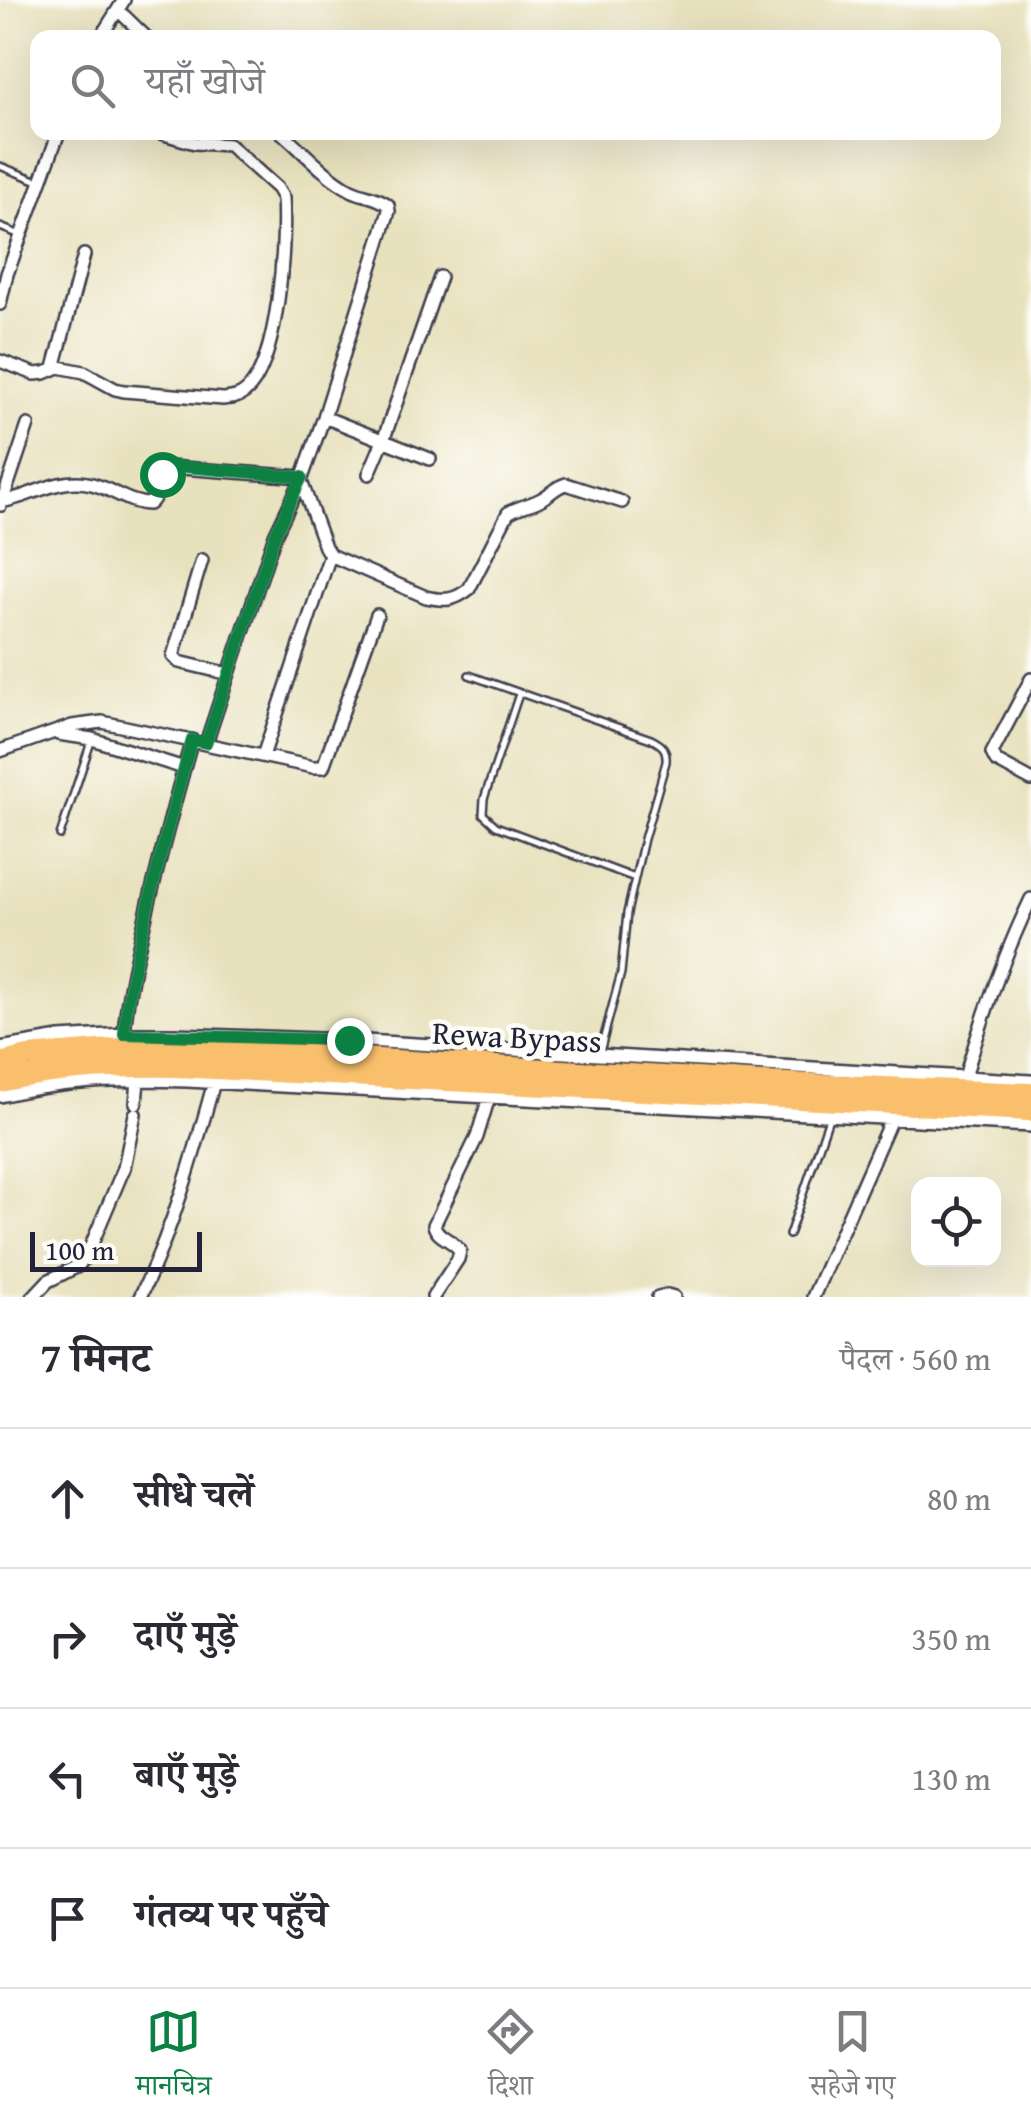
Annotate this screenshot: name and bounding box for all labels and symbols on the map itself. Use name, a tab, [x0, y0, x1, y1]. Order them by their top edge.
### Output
route start	[140, 452, 186, 498]
street label: Rewa Bypass	[431, 1009, 603, 1064]
route end	[327, 1018, 373, 1064]
scale bar	[30, 1227, 202, 1272]

